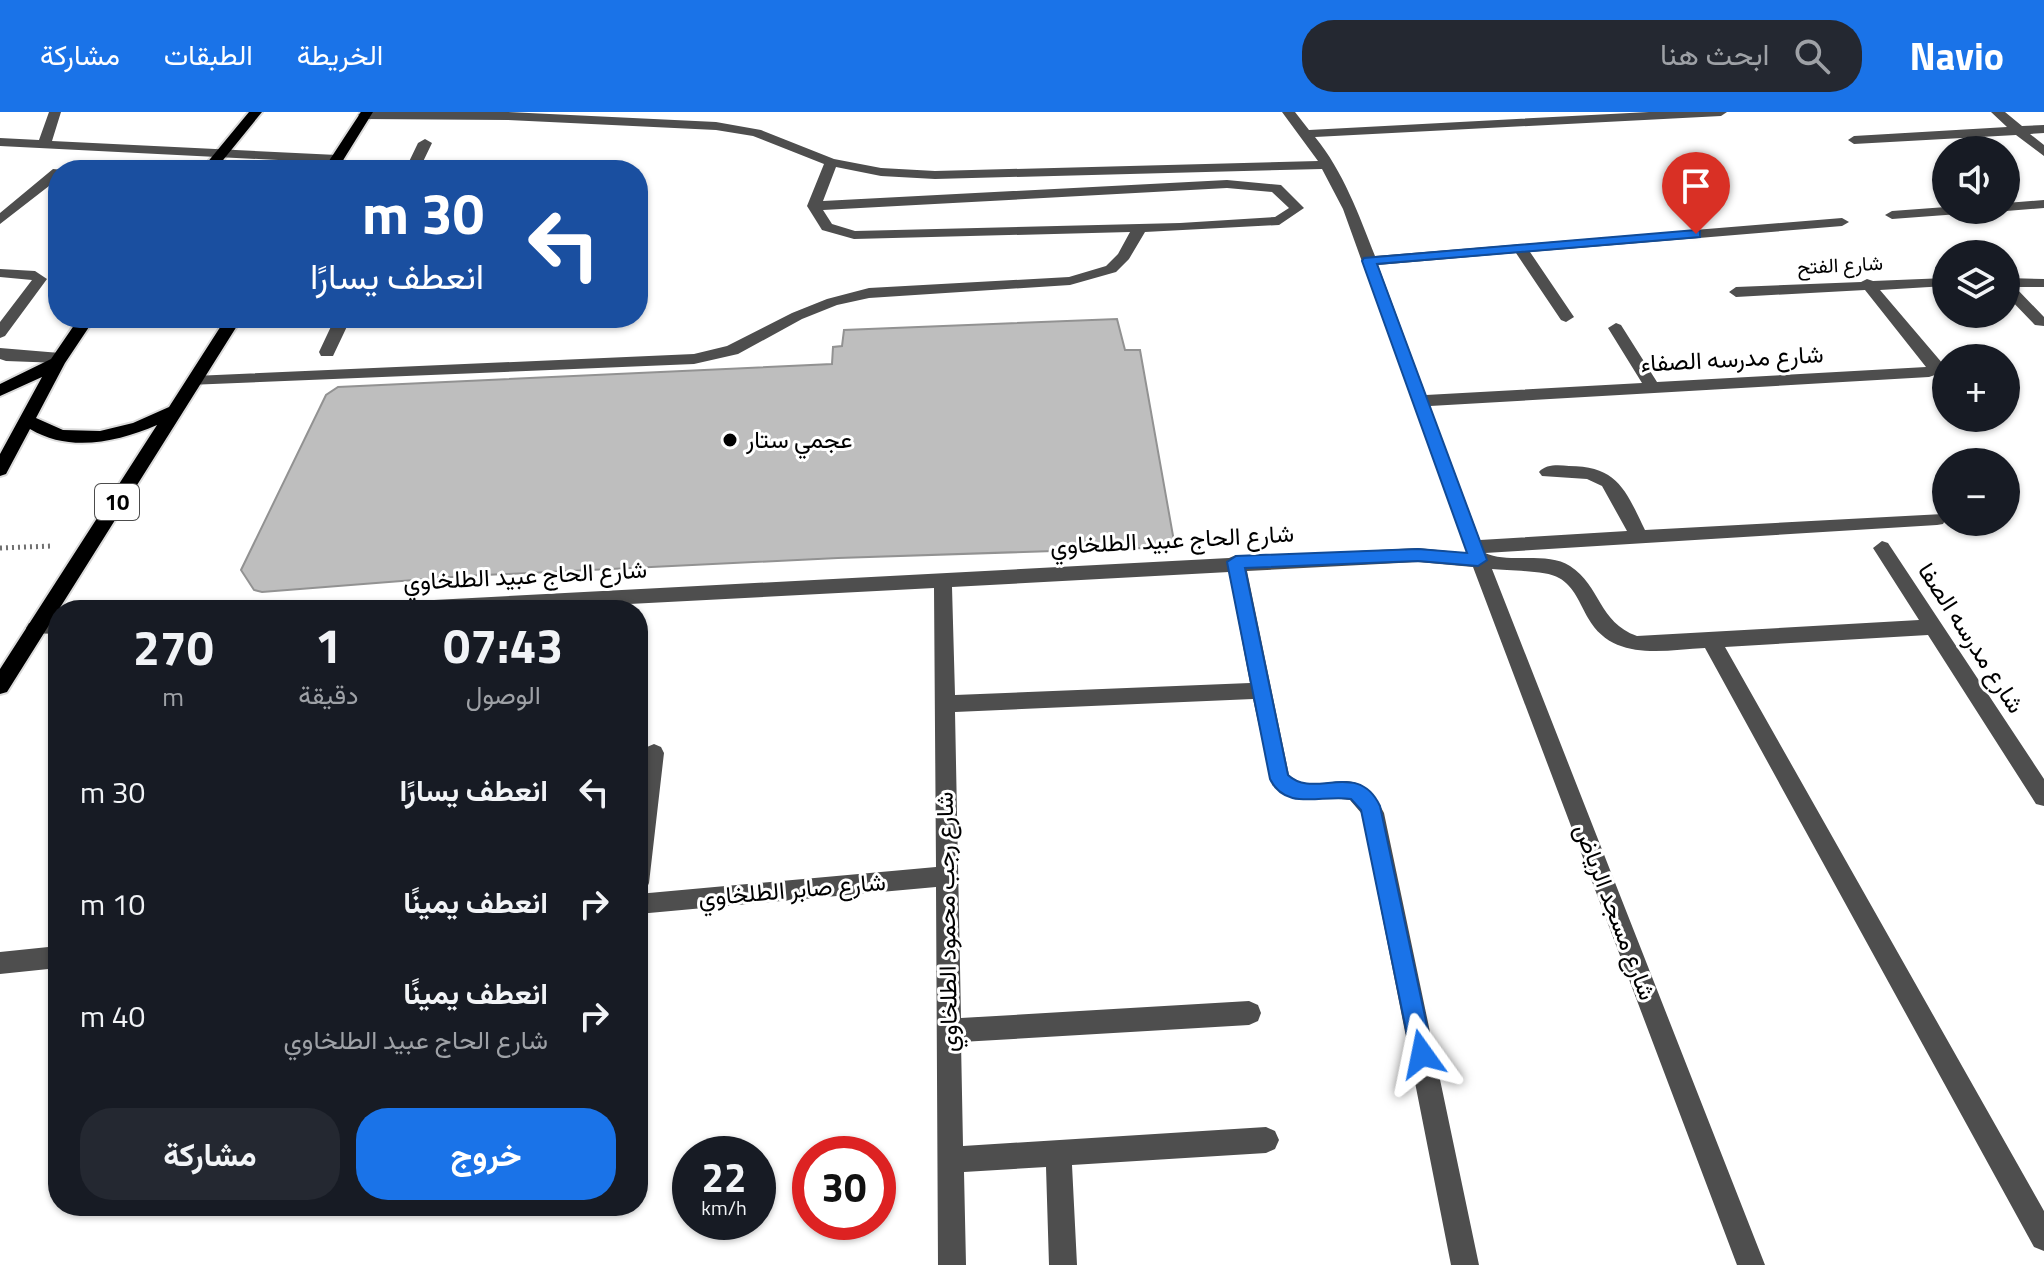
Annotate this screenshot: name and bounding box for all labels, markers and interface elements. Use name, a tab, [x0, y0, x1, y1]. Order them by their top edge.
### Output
search box	[1302, 20, 1862, 92]
text: Navio	[1910, 27, 2004, 85]
text: ابحث هنا	[1660, 31, 1770, 77]
text: مشاركة	[40, 33, 120, 76]
text: الطبقات	[164, 33, 253, 76]
text: الخريطة	[297, 33, 383, 76]
icon: search	[1790, 34, 1834, 78]
map controls	[1932, 136, 2020, 536]
button: sound	[1932, 136, 2020, 224]
pin	[1662, 152, 1730, 234]
icon: arrive	[1674, 164, 1718, 208]
text: 30 m	[362, 171, 484, 256]
icon: left	[512, 192, 616, 296]
button: layers	[1932, 240, 2020, 328]
street label: شارع الفتح	[1796, 247, 1884, 282]
text: انعطف يسارًا	[310, 248, 484, 303]
street label: شارع مدرسه الصفاء	[1640, 335, 1824, 381]
button: +	[1932, 344, 2020, 432]
place label: عجمي ستار	[745, 421, 852, 459]
marker: عجمي ستار	[721, 431, 739, 449]
button: −	[1932, 448, 2020, 536]
road number: 10	[95, 484, 139, 520]
street label: شارع الحاج عبيد الطلخاوي	[1049, 515, 1295, 565]
street label: شارع الحاج عبيد الطلخاوي	[402, 551, 648, 601]
street label: شارع مدرسه الصفا	[1910, 555, 2034, 720]
text: 1	[315, 609, 342, 682]
text: 07:43	[443, 609, 563, 682]
text: 270	[133, 611, 214, 684]
text: دقيقة	[298, 675, 359, 714]
text: الوصول	[466, 675, 541, 714]
text: m	[162, 677, 184, 716]
text: انعطف يسارًا	[399, 767, 548, 813]
text: 30 m	[80, 769, 145, 815]
icon: left	[572, 770, 616, 814]
street label: شارع رجب محمود الطلخاوي	[926, 791, 968, 1053]
street label: شارع مسجد الرياض	[1566, 818, 1666, 1005]
street label: شارع صابر الطلخاوي	[697, 863, 887, 917]
text: انعطف يمينًا	[403, 879, 548, 925]
text: 10 m	[80, 881, 145, 927]
icon: right	[572, 882, 616, 926]
text: انعطف يمينًا	[403, 970, 548, 1016]
text: 40 m	[80, 993, 145, 1039]
icon: right	[572, 994, 616, 1038]
position arrow	[1380, 1012, 1464, 1096]
text: شارع الحاج عبيد الطلخاوي	[284, 1020, 548, 1059]
button: مشاركة	[80, 1108, 340, 1200]
button: خروج	[356, 1108, 616, 1200]
speed limit sign: 30	[792, 1136, 896, 1240]
text: 22	[702, 1147, 746, 1208]
text: km/h	[701, 1192, 747, 1223]

